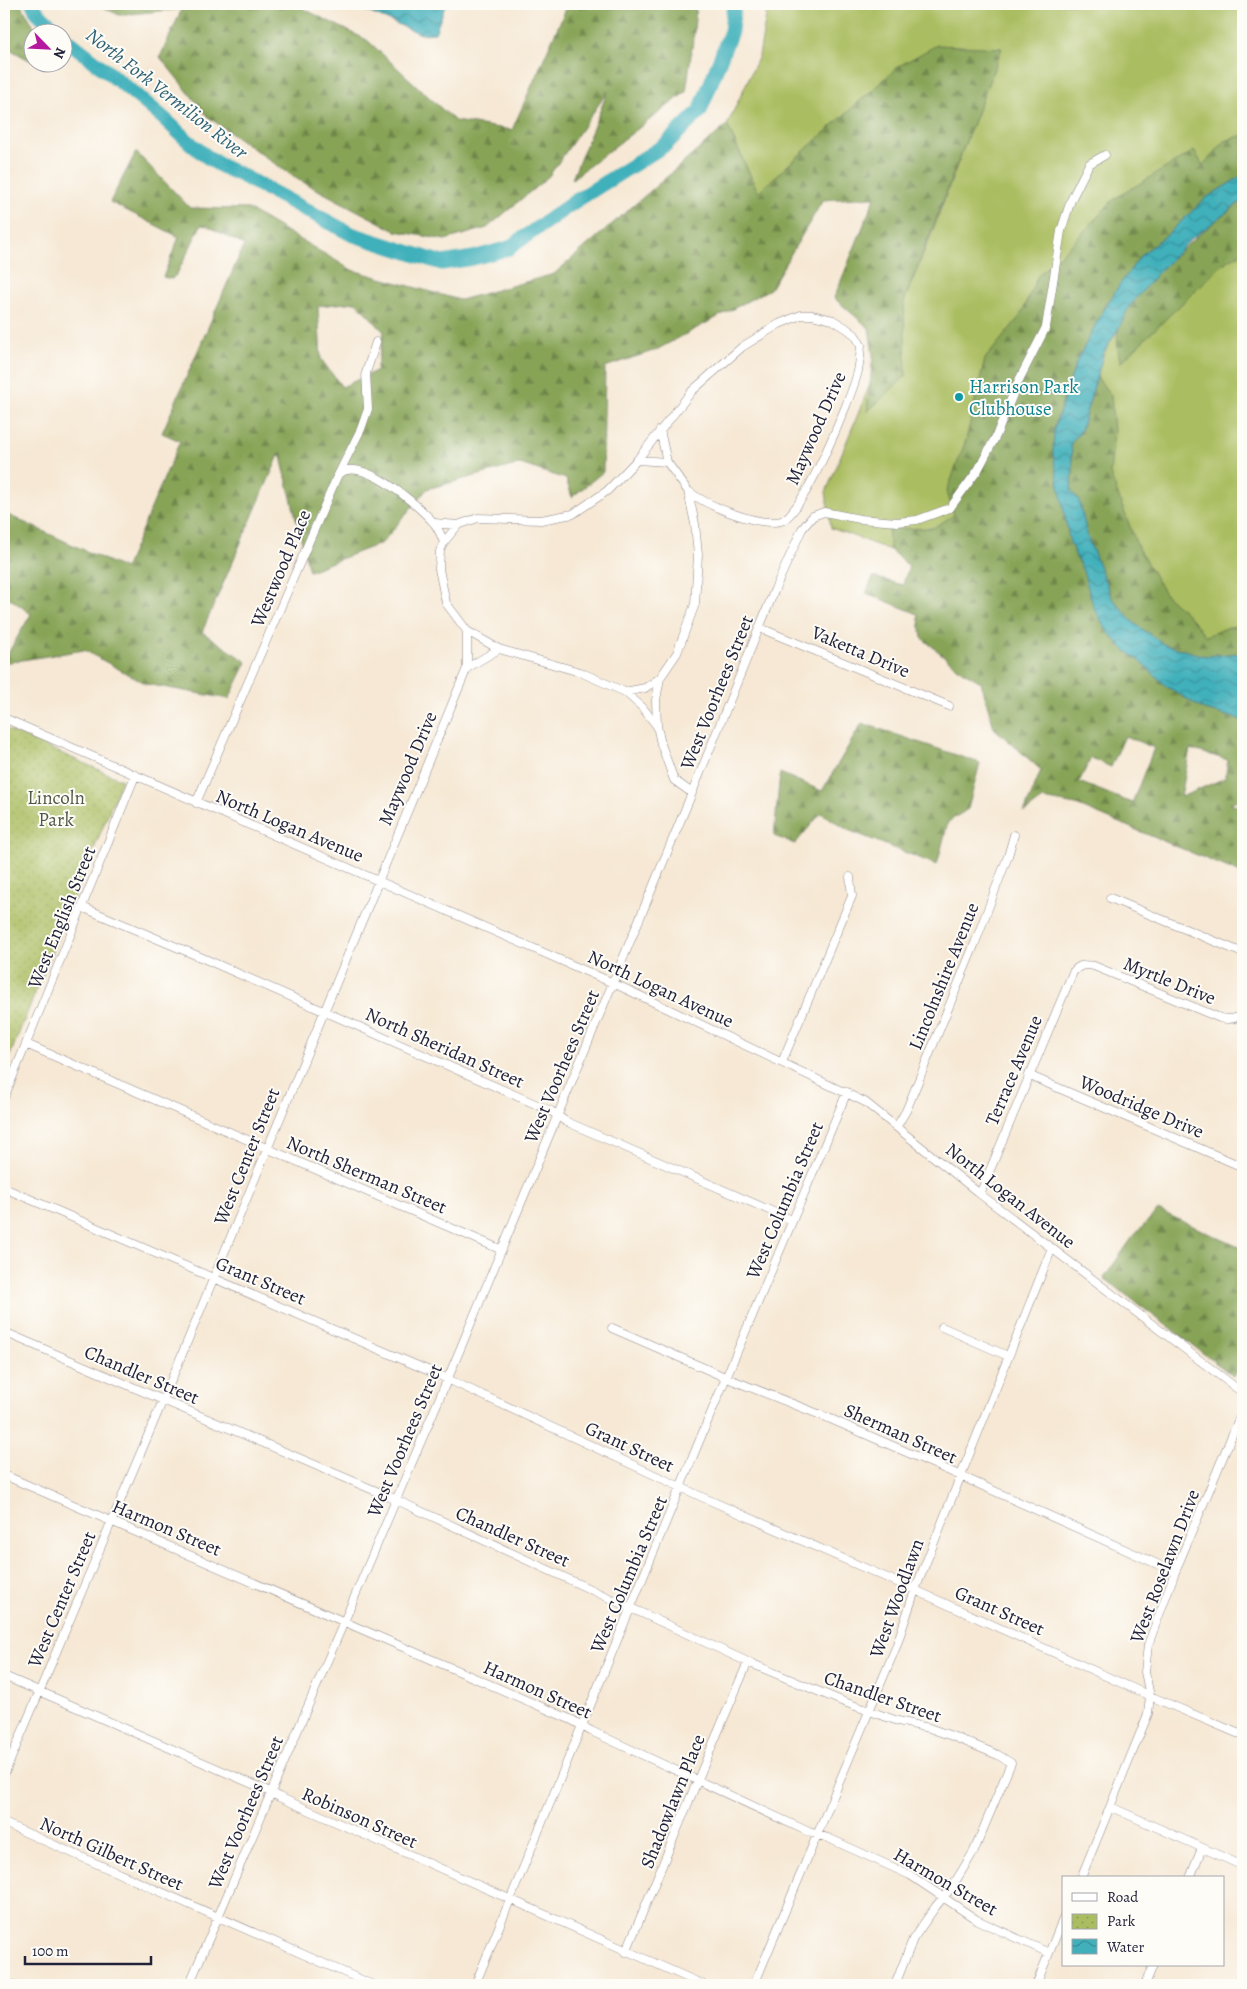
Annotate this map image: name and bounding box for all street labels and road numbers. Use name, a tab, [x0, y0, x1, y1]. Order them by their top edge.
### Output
street label: Maywood Drive	[779, 368, 853, 489]
street label: Westwood Place	[244, 506, 317, 632]
street label: West Voorhees Street	[674, 611, 760, 774]
street label: Vaketta Drive	[807, 619, 914, 684]
street label: Maywood Drive	[372, 707, 444, 829]
street label: North Logan Avenue	[212, 783, 367, 869]
street label: West English Street	[21, 842, 102, 993]
street label: Lincolnshire Avenue	[903, 899, 985, 1054]
street label: North Logan Avenue	[583, 944, 738, 1034]
street label: Myrtle Drive	[1120, 951, 1220, 1011]
street label: West Voorhees Street	[517, 986, 606, 1148]
street label: North Sheridan Street	[361, 1001, 528, 1095]
street label: Terrace Avenue	[979, 1011, 1049, 1130]
street label: Woodridge Drive	[1075, 1069, 1208, 1145]
street label: West Center Street	[207, 1084, 286, 1230]
street label: West Columbia Street	[740, 1118, 830, 1284]
street label: North Sherman Street	[283, 1129, 451, 1220]
street label: North Logan Avenue	[940, 1137, 1081, 1255]
street label: Grant Street	[212, 1250, 310, 1312]
street label: Chandler Street	[80, 1339, 203, 1411]
street label: West Voorhees Street	[360, 1360, 449, 1522]
street label: Sherman Street	[840, 1397, 961, 1470]
street label: Grant Street	[581, 1415, 678, 1479]
street label: West Roselawn Drive	[1123, 1486, 1206, 1648]
street label: West Columbia Street	[584, 1492, 674, 1658]
street label: Harmon Street	[108, 1493, 225, 1563]
street label: Chandler Street	[451, 1500, 574, 1574]
street label: West Center Street	[21, 1527, 102, 1672]
street label: West Woodlawn	[863, 1535, 930, 1662]
street label: Grant Street	[951, 1580, 1048, 1642]
street label: Harmon Street	[479, 1654, 596, 1725]
street label: Chandler Street	[821, 1665, 945, 1729]
street label: Shadowlawn Place	[634, 1730, 712, 1872]
street label: West Voorhees Street	[201, 1732, 290, 1894]
street label: Robinson Street	[298, 1781, 421, 1855]
street label: North Gilbert Street	[36, 1811, 188, 1897]
street label: Harmon Street	[889, 1842, 1002, 1922]

